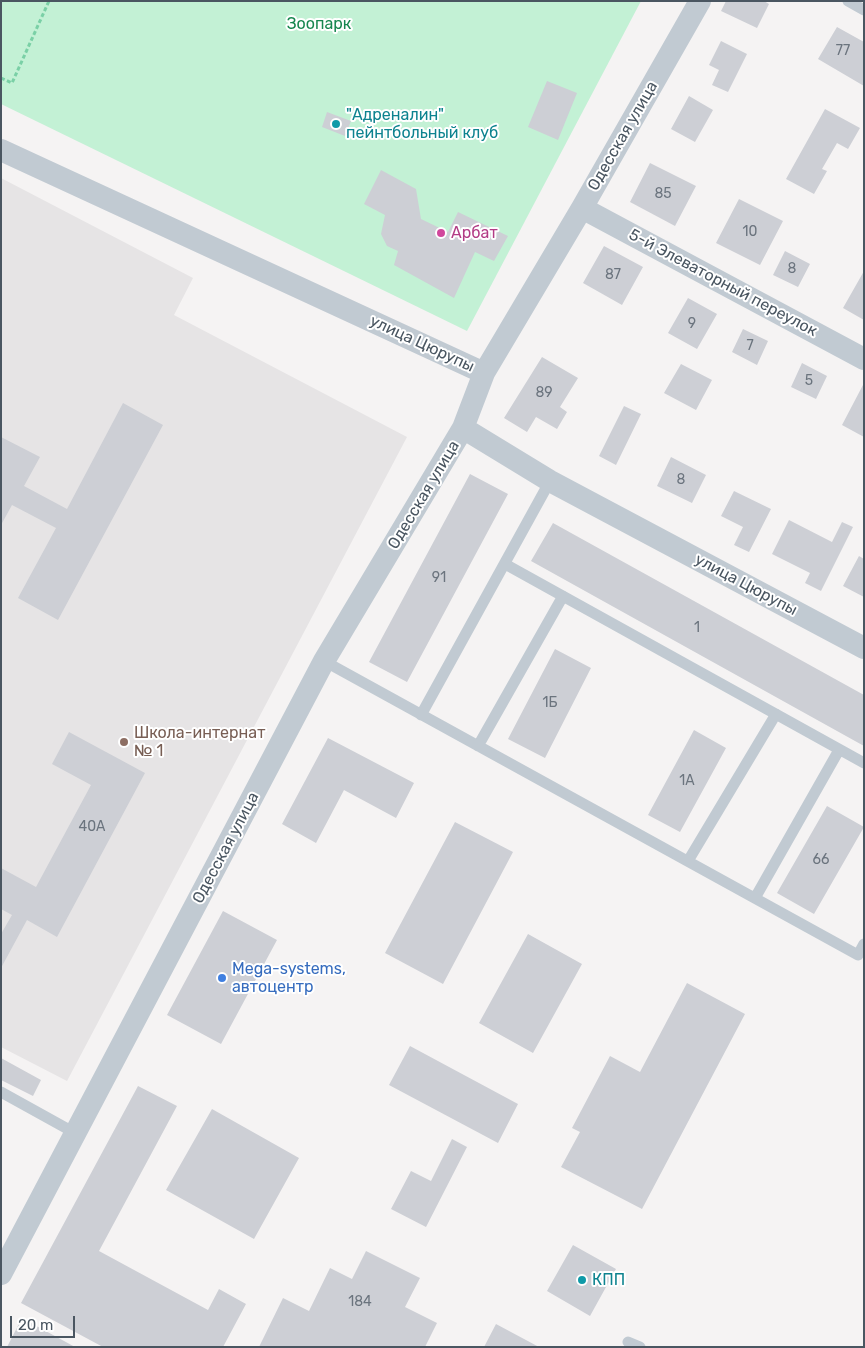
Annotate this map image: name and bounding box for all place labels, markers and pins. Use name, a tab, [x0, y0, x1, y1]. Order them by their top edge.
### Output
place label: "Адреналин" пейнтбольный клуб	[346, 105, 498, 143]
marker: "Адреналин" пейнтбольный клуб	[330, 118, 342, 130]
place label: Арбат	[451, 223, 498, 243]
marker: Арбат	[435, 227, 447, 239]
place label: Школа-интернат № 1	[134, 723, 265, 761]
marker: Школа-интернат № 1	[118, 736, 130, 748]
place label: Mega-systems, автоцентр	[232, 959, 346, 997]
marker: Mega-systems, автоцентр	[216, 972, 228, 984]
place label: КПП	[592, 1270, 625, 1290]
marker: КПП	[576, 1274, 588, 1286]

